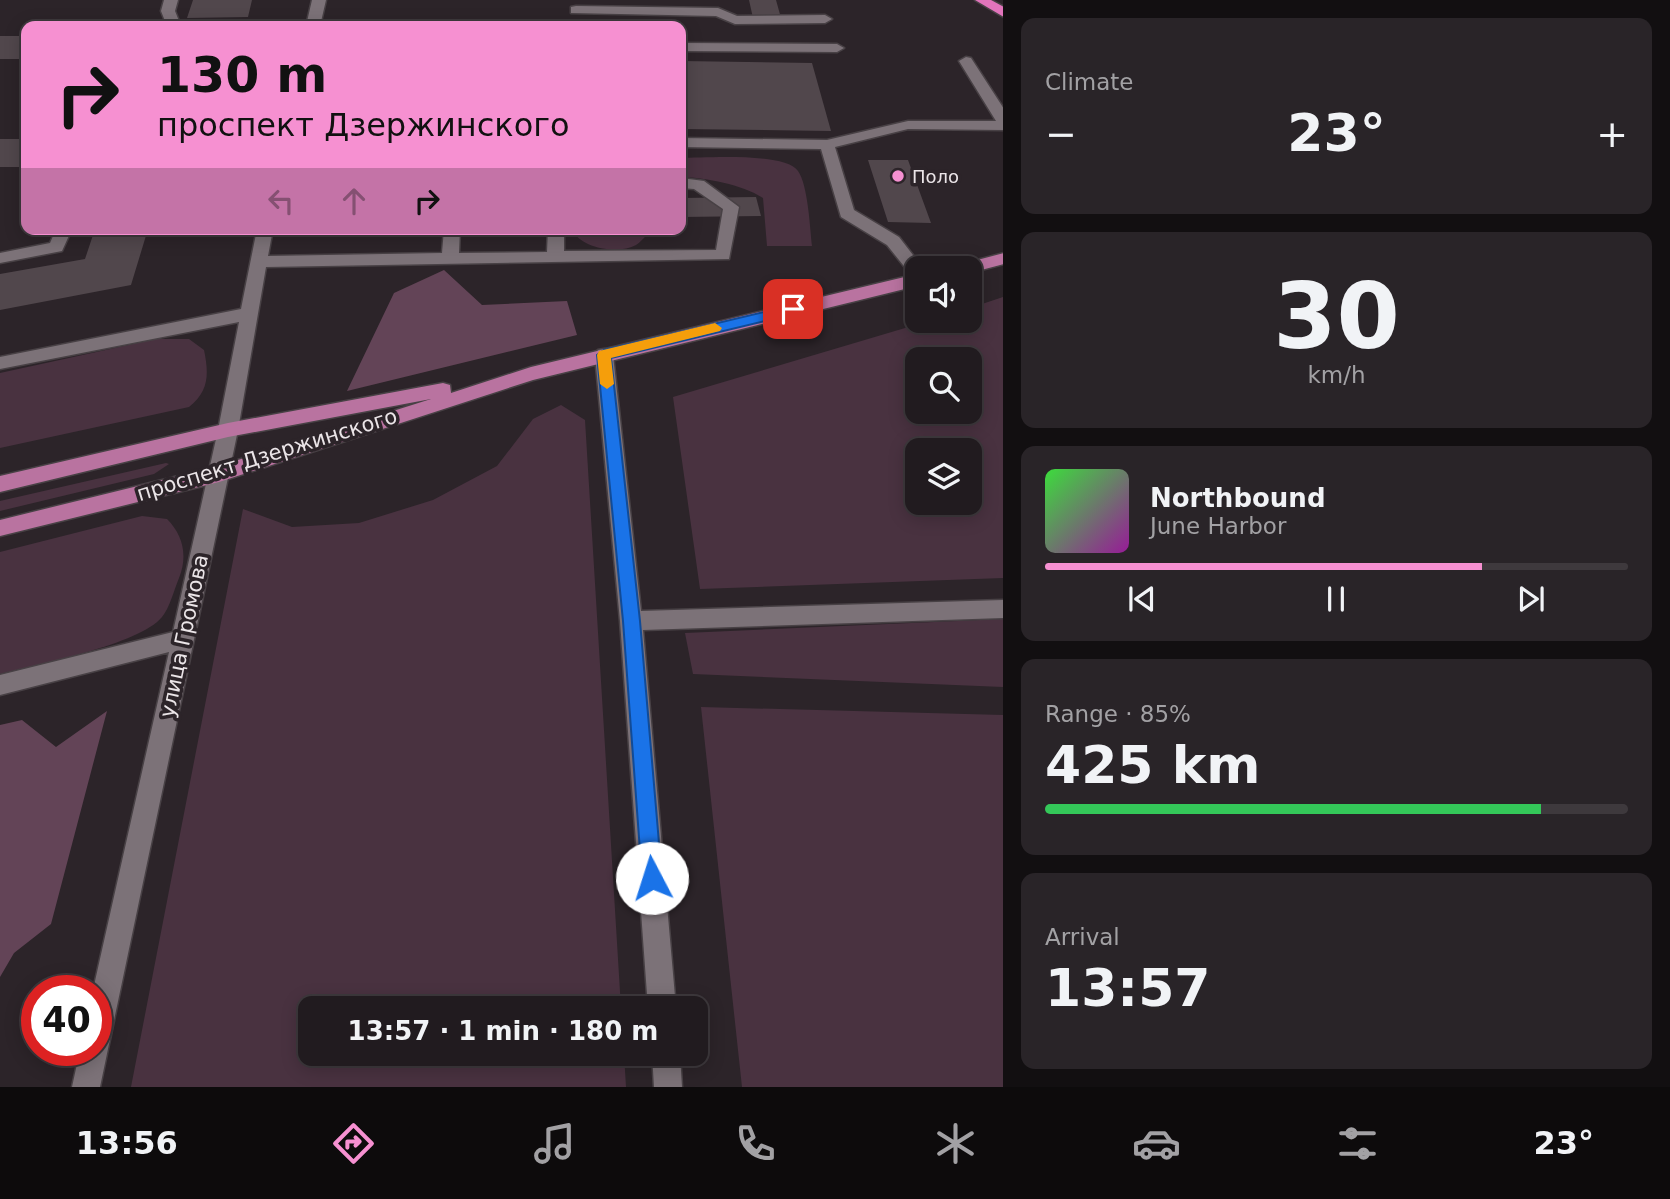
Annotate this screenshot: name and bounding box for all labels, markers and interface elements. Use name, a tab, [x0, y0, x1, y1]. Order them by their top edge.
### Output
text: 130 m	[157, 47, 327, 104]
icon: right	[42, 49, 133, 140]
text: Climate	[1045, 69, 1134, 95]
text: 23°	[1287, 103, 1386, 163]
text: проспект Дзержинского	[157, 106, 570, 144]
text: −	[1045, 112, 1077, 156]
text: +	[1596, 112, 1628, 156]
place label: Поло	[912, 166, 959, 187]
marker: Поло	[890, 168, 906, 184]
icon: left	[262, 182, 300, 220]
icon: ahead	[335, 182, 373, 220]
icon: right	[408, 182, 446, 220]
map controls	[905, 256, 982, 515]
button: sound	[905, 256, 982, 333]
text: 30	[1273, 264, 1400, 369]
pin	[763, 279, 823, 339]
icon: arrive	[774, 290, 812, 328]
button: search	[905, 347, 982, 424]
text: km/h	[1307, 362, 1366, 388]
street label: проспект Дзержинского	[134, 404, 400, 506]
button: layers	[905, 438, 982, 515]
text: Northbound	[1150, 483, 1326, 513]
text: June Harbor	[1150, 513, 1286, 539]
street label: улица Громова	[155, 552, 213, 720]
icon: previous	[1123, 580, 1161, 618]
icon: pause	[1317, 580, 1355, 618]
icon: next	[1512, 580, 1550, 618]
text: Range · 85%	[1045, 701, 1191, 727]
text: 425 km	[1045, 735, 1260, 795]
position arrow	[615, 841, 689, 915]
text: Arrival	[1045, 924, 1120, 950]
text: 13:57	[1045, 958, 1211, 1018]
speed limit sign: 40	[21, 975, 112, 1066]
text: 13:57 · 1 min · 180 m	[348, 1016, 658, 1046]
icon: directions	[329, 1119, 378, 1168]
icon: music	[530, 1119, 579, 1168]
icon: phone	[731, 1119, 780, 1168]
icon: climate	[931, 1119, 980, 1168]
icon: car	[1132, 1119, 1181, 1168]
icon: filters	[1333, 1119, 1382, 1168]
text: 13:56	[76, 1124, 178, 1162]
text: 23°	[1534, 1124, 1594, 1162]

